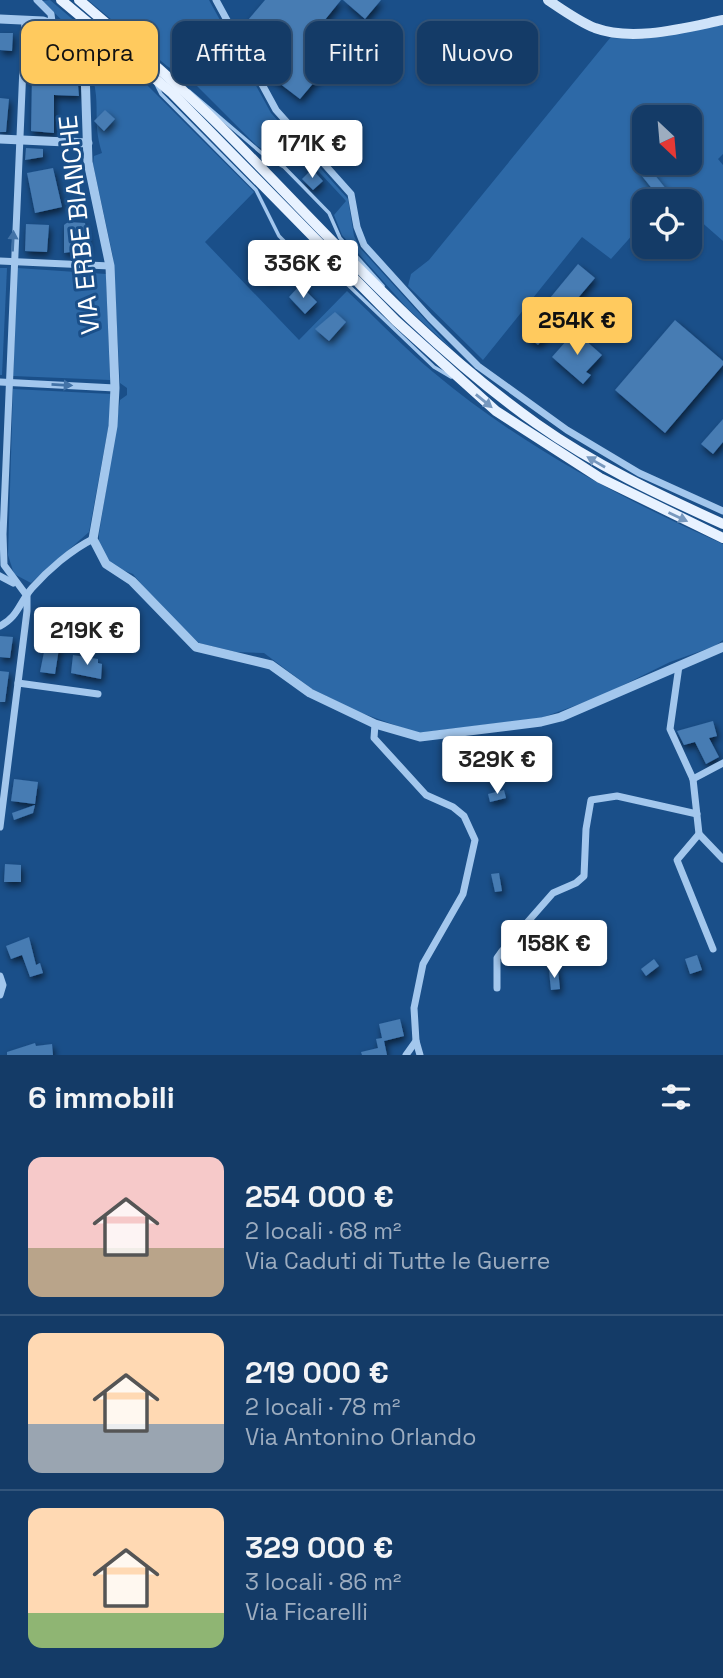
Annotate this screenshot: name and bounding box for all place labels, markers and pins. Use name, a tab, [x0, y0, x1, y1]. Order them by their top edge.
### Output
pin: 171K €	[255, 120, 369, 180]
pin: 336K €	[246, 240, 360, 300]
pin: 254K €	[520, 298, 634, 357]
pin: 219K €	[30, 608, 144, 667]
pin: 329K €	[440, 736, 554, 796]
pin: 158K €	[497, 920, 611, 980]

